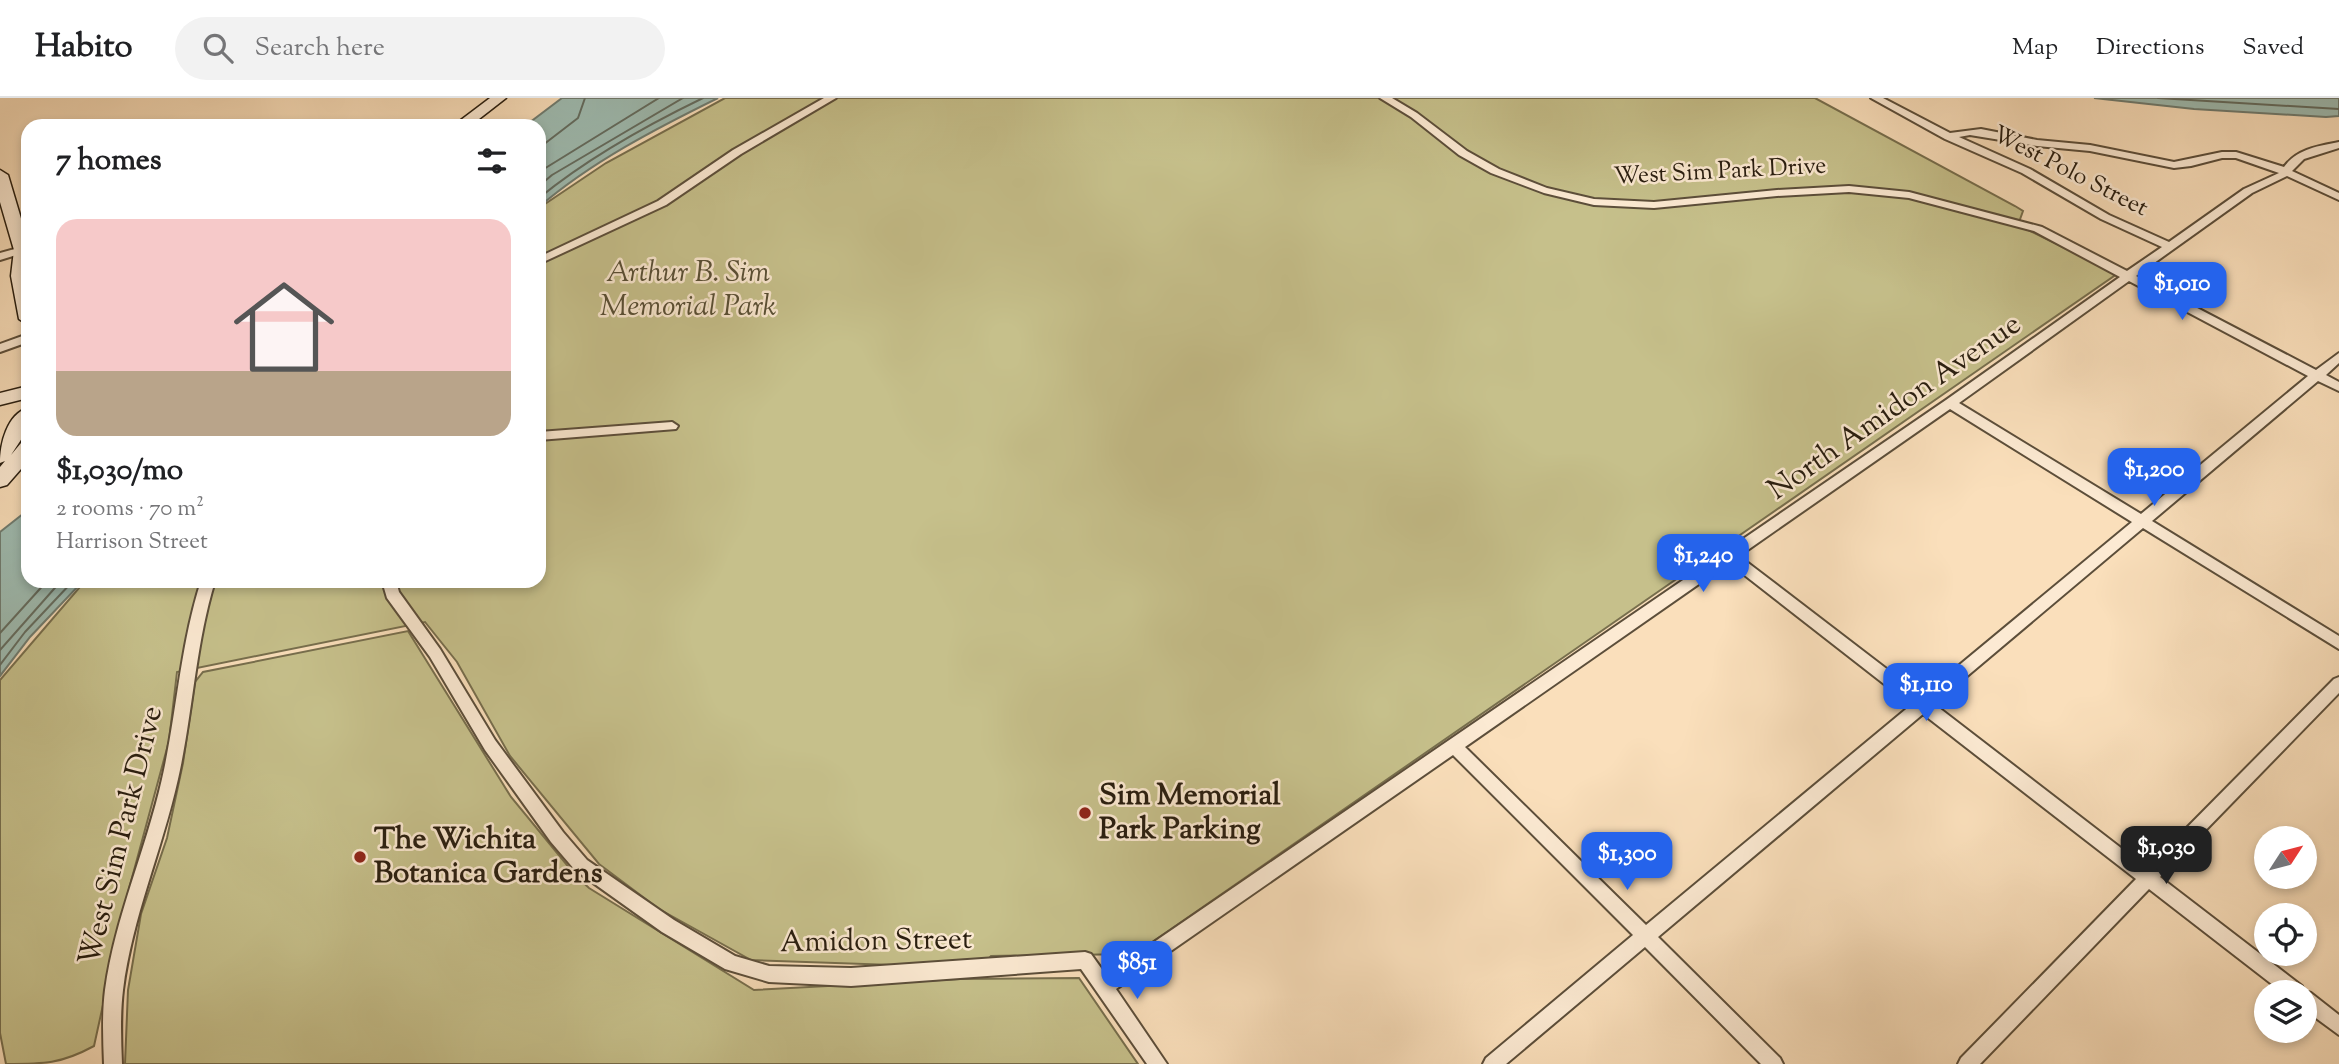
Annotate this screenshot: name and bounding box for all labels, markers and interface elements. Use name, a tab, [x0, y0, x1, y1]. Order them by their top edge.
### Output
search box	[175, 17, 665, 80]
text: Habito	[35, 24, 133, 72]
icon: search	[199, 29, 237, 67]
text: Search here	[255, 30, 385, 67]
text: Map	[2012, 31, 2058, 65]
text: Directions	[2096, 31, 2204, 65]
text: Saved	[2242, 31, 2304, 65]
street label: West Polo Street	[1986, 118, 2154, 226]
text: 7 homes	[56, 140, 161, 183]
icon: filters	[473, 142, 511, 180]
street label: West Sim Park Drive	[1613, 149, 1827, 195]
park label: Arthur B. Sim Memorial Park	[600, 252, 776, 329]
pin: $1,010	[2125, 262, 2239, 322]
icon: home	[221, 264, 347, 390]
text: $1,010	[2154, 268, 2210, 301]
street label: North Amidon Avenue	[1760, 304, 2030, 512]
pin: $1,200	[2097, 448, 2211, 508]
text: $1,030/mo	[56, 450, 183, 493]
text: $1,200	[2124, 454, 2184, 487]
text: 2 rooms · 70 m²	[56, 493, 204, 526]
text: Harrison Street	[56, 526, 208, 559]
pin: $1,240	[1646, 534, 1760, 594]
text: $1,240	[1673, 540, 1733, 573]
pin: $1,110	[1869, 664, 1983, 723]
text: $1,110	[1899, 669, 1953, 702]
street label: West Sim Park Drive	[69, 702, 175, 970]
place label: Sim Memorial Park Parking	[1099, 775, 1281, 852]
marker: Sim Memorial Park Parking	[1077, 805, 1093, 821]
place label: The Wichita Botanica Gardens	[374, 819, 603, 896]
pin: $1,030	[2109, 826, 2223, 886]
north arrow	[2254, 826, 2317, 889]
map controls	[2254, 826, 2317, 1043]
pin: $1,300	[1570, 832, 1684, 892]
text: $1,030	[2137, 832, 2195, 865]
text: $1,300	[1597, 838, 1657, 871]
marker: The Wichita Botanica Gardens	[352, 849, 368, 865]
button: locate	[2254, 903, 2317, 966]
street label: Amidon Street	[780, 919, 972, 965]
pin: $851	[1096, 942, 1178, 1001]
text: $851	[1117, 947, 1157, 980]
button: layers	[2254, 980, 2317, 1043]

